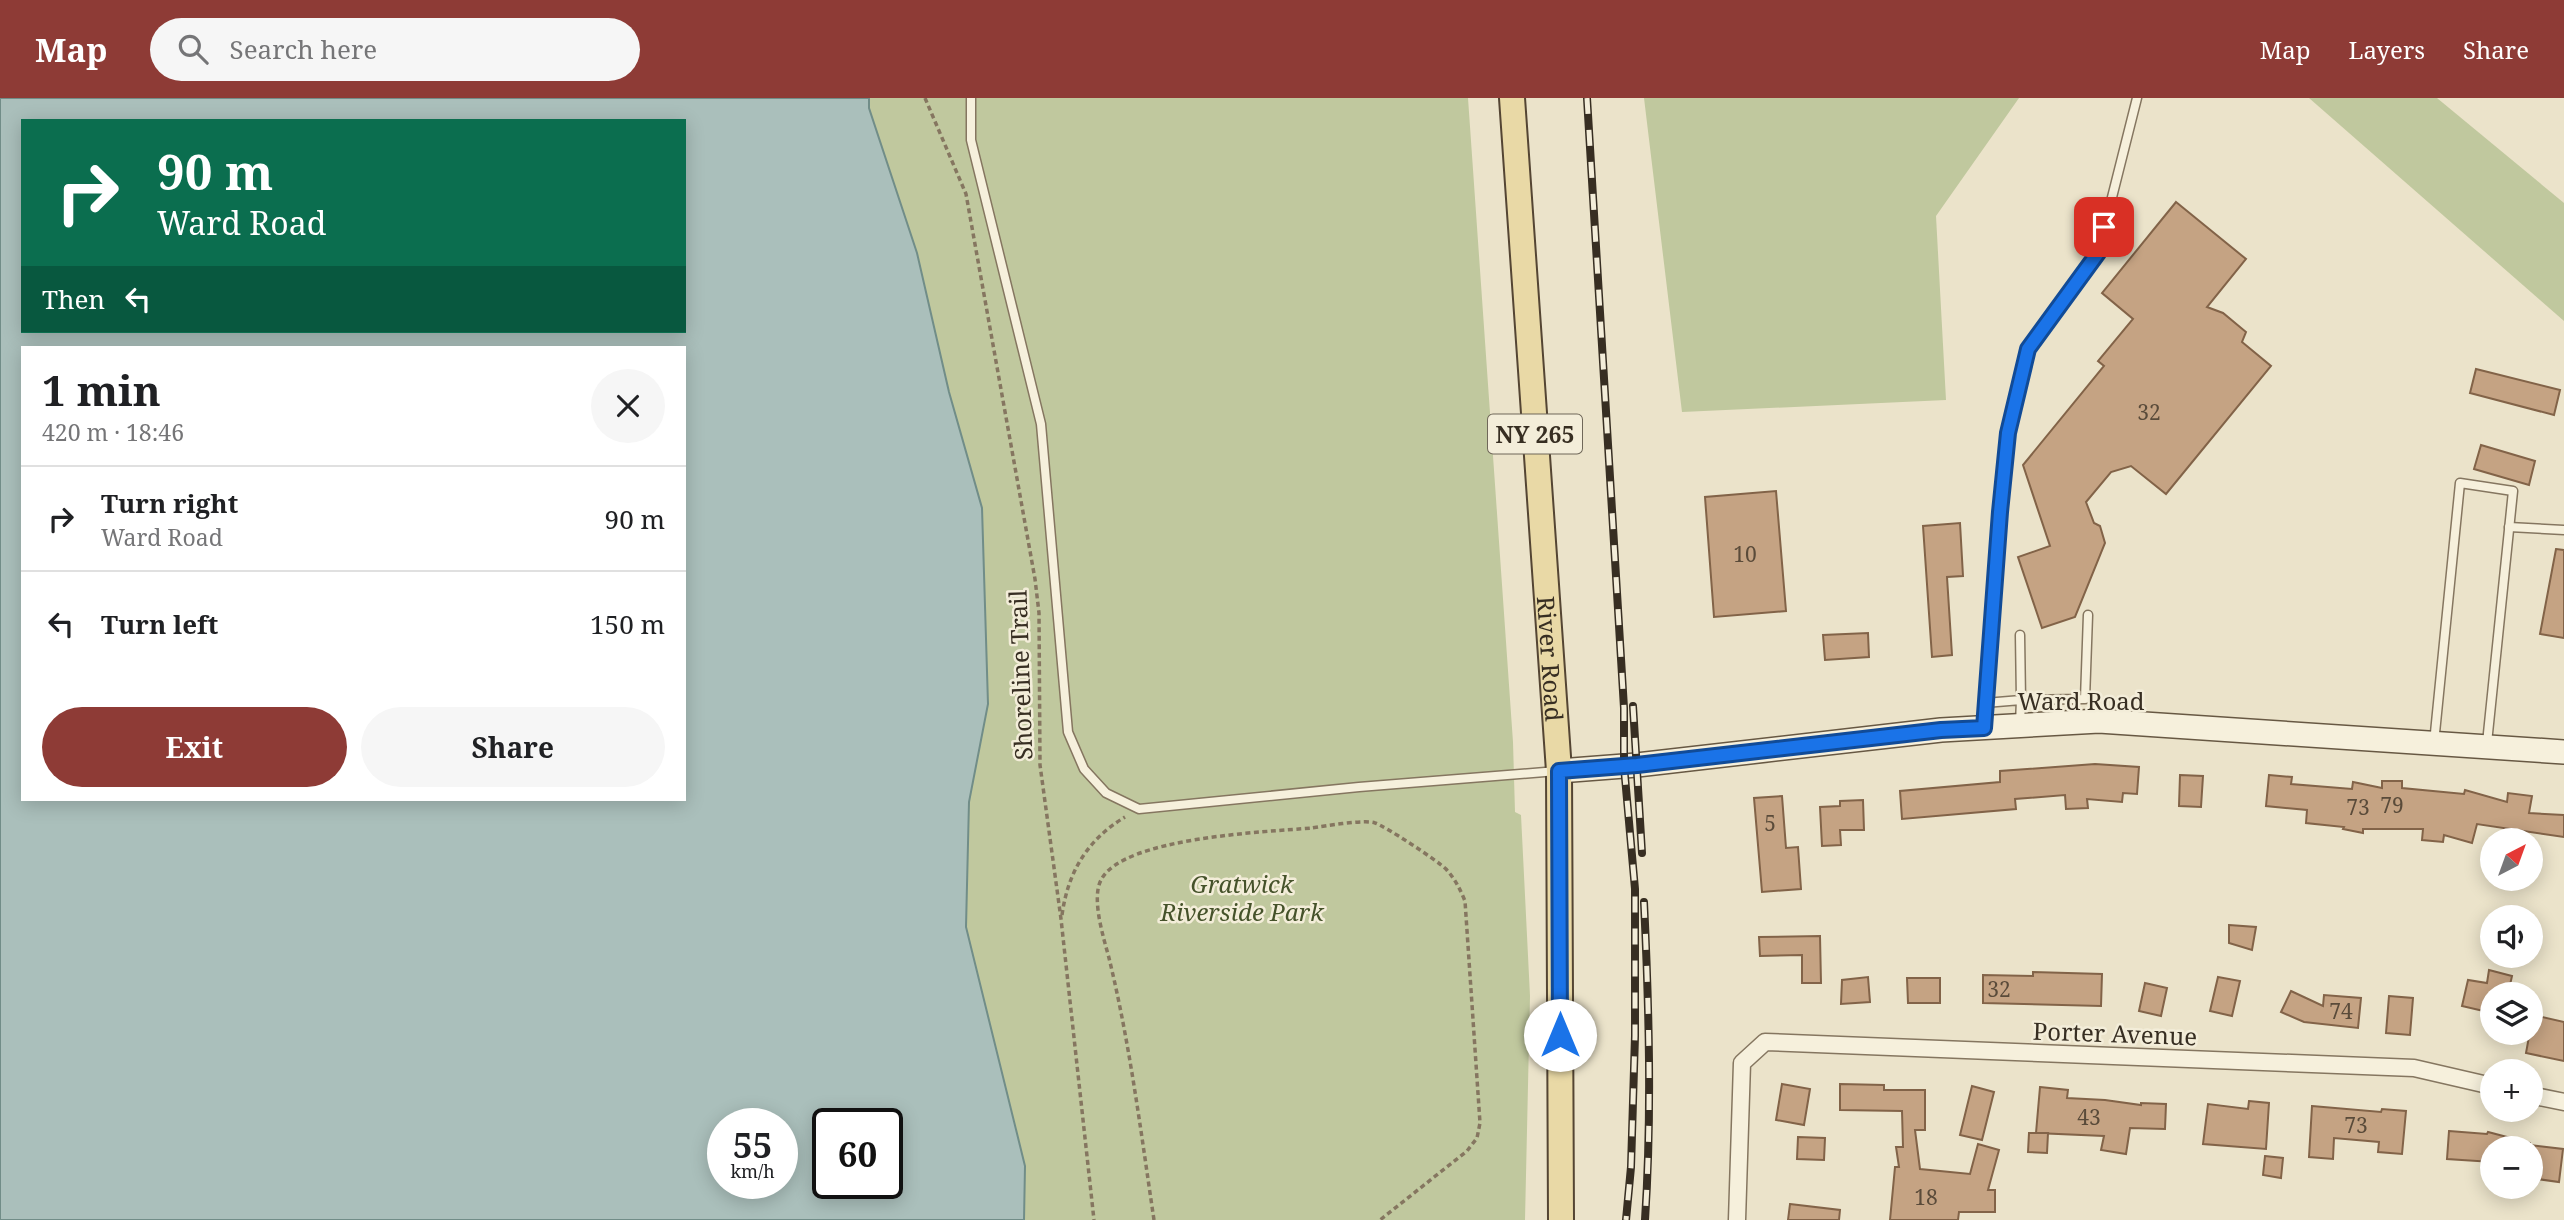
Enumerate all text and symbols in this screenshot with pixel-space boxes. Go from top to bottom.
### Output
search box [150,18,640,81]
text: Map [35,27,108,72]
icon: search [174,30,212,68]
text: Search here [230,31,377,67]
text: Map [2260,33,2311,66]
text: Layers [2349,33,2425,66]
text: Share [2463,33,2529,66]
text: 90 m [157,138,273,204]
icon: right [42,147,133,238]
pin [2074,197,2134,257]
text: Ward Road [157,201,326,244]
icon: arrive [2085,208,2123,246]
icon: left [119,280,157,318]
text: Then [42,281,105,317]
text: 1 min [42,361,161,418]
button: close [591,369,665,443]
house number: 32 [2137,398,2161,426]
road number: NY 265 [1488,414,1582,454]
text: 420 m · 18:46 [42,416,184,448]
text: Turn right [101,485,238,521]
icon: right [42,500,80,538]
text: 90 m [605,501,665,537]
text: Ward Road [101,521,223,553]
house number: 10 [1733,540,1757,568]
street label: Shoreline Trail [1001,589,1039,761]
street label: River Road [1530,595,1572,723]
icon: left [42,605,80,643]
text: Turn left [101,606,218,642]
text: 150 m [590,606,665,642]
street label: Ward Road [2017,684,2145,717]
button: Exit [42,707,347,787]
button: Share [361,707,665,787]
house number: 79 [2380,791,2404,819]
house number: 73 [2346,793,2370,821]
house number: 5 [1764,809,1776,837]
north arrow [2480,828,2543,891]
map controls [2480,828,2543,1199]
park label: Gratwick Riverside Park [1159,867,1325,928]
button: sound [2480,905,2543,968]
house number: 32 [1987,975,2011,1003]
button: layers [2480,982,2543,1045]
house number: 74 [2329,997,2353,1025]
position arrow [1523,998,1597,1072]
street label: Porter Avenue [2032,1014,2198,1052]
button: + [2480,1059,2543,1122]
house number: 43 [2077,1103,2101,1131]
speed limit sign: 60 [812,1108,903,1199]
house number: 73 [2344,1111,2368,1139]
text: 55 [733,1121,772,1168]
button: − [2480,1136,2543,1199]
text: km/h [730,1159,775,1183]
house number: 18 [1914,1183,1938,1211]

